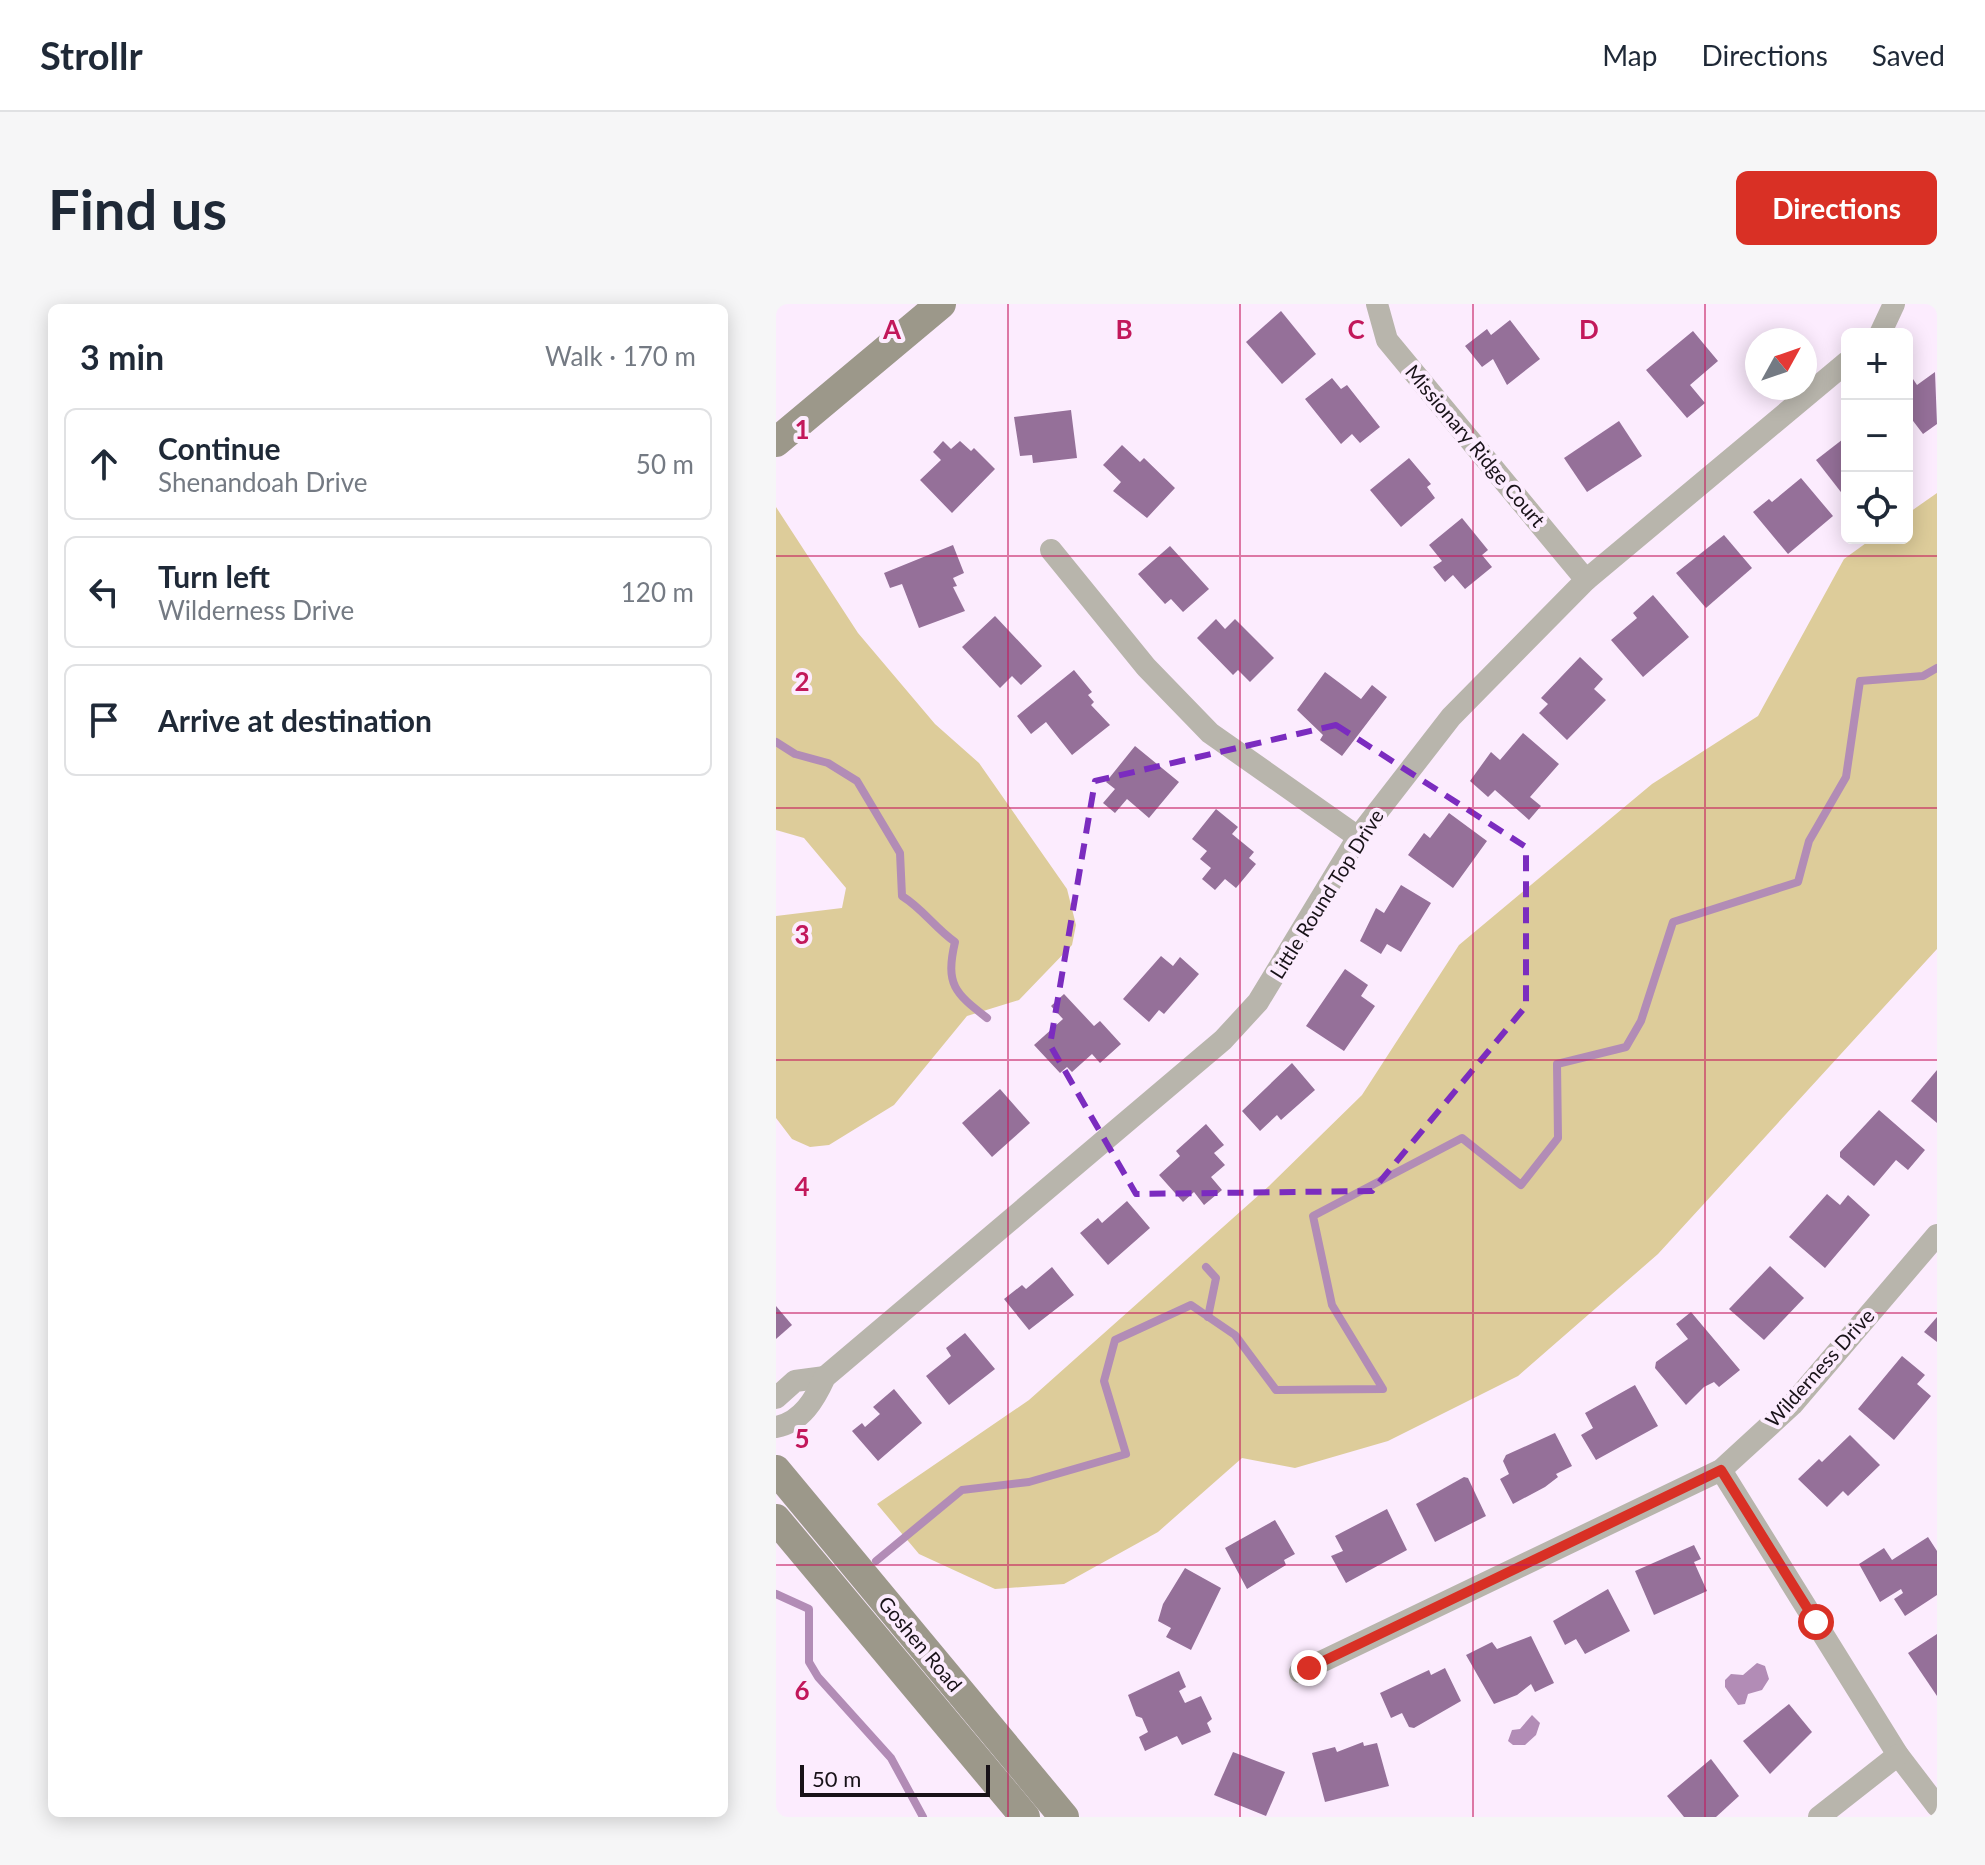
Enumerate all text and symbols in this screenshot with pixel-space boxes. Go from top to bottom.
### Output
text: Strollr [40,32,143,78]
text: Map [1602,38,1657,72]
text: Directions [1701,38,1828,72]
text: Saved [1872,38,1945,72]
button: Directions [1736,171,1937,245]
text: Find us [48,175,227,242]
text: A [882,313,902,345]
text: B [1115,313,1133,345]
text: C [1347,313,1365,345]
text: D [1579,313,1599,345]
north arrow [1745,328,1817,400]
map controls [1841,328,1913,544]
button: + [1841,328,1913,400]
text: 3 min [80,336,164,377]
text: Walk · 170 m [545,340,696,372]
street label: Missionary Ridge Court [1401,359,1551,531]
button: − [1841,400,1913,472]
text: 1 [794,413,810,445]
text: Continue [158,430,281,466]
icon: ahead [82,442,126,486]
text: 50 m [636,448,694,480]
text: Shenandoah Drive [158,466,367,498]
button: locate [1841,472,1913,544]
text: Turn left [158,558,270,594]
icon: left [82,570,126,614]
text: 120 m [621,576,694,608]
text: Wilderness Drive [158,594,354,626]
text: 2 [794,665,810,697]
icon: arrive [82,698,126,742]
text: Arrive at destination [158,702,432,738]
street label: Little Round Top Drive [1264,804,1388,983]
text: 3 [794,918,810,950]
text: 4 [794,1170,810,1202]
street label: Wilderness Drive [1760,1303,1879,1431]
text: 5 [794,1422,810,1454]
street label: Goshen Road [874,1591,968,1696]
route start [1798,1604,1834,1640]
route end [1291,1650,1327,1686]
text: 6 [794,1674,810,1706]
scale bar [800,1761,990,1797]
text: 50 m [812,1765,861,1792]

